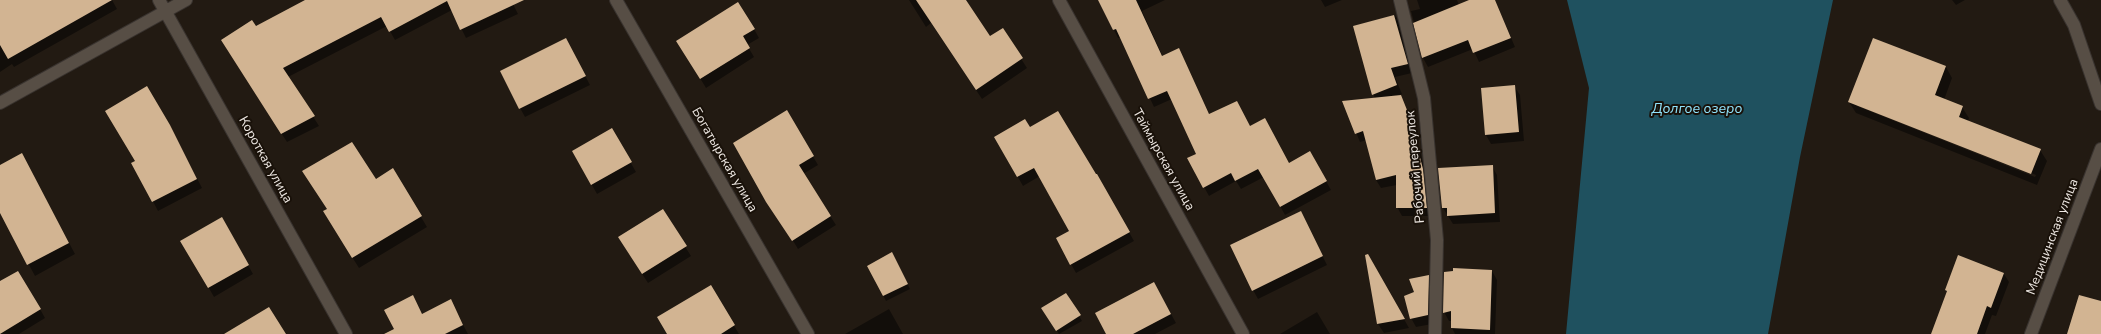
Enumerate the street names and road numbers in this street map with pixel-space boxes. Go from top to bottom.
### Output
street label: Богатырская улица [688,105,760,215]
street label: Таймырская улица [1129,106,1197,214]
street label: Рабочий переулок [1403,110,1429,224]
street label: Короткая улица [235,114,295,206]
street label: Медицинская улица [2024,177,2082,297]

